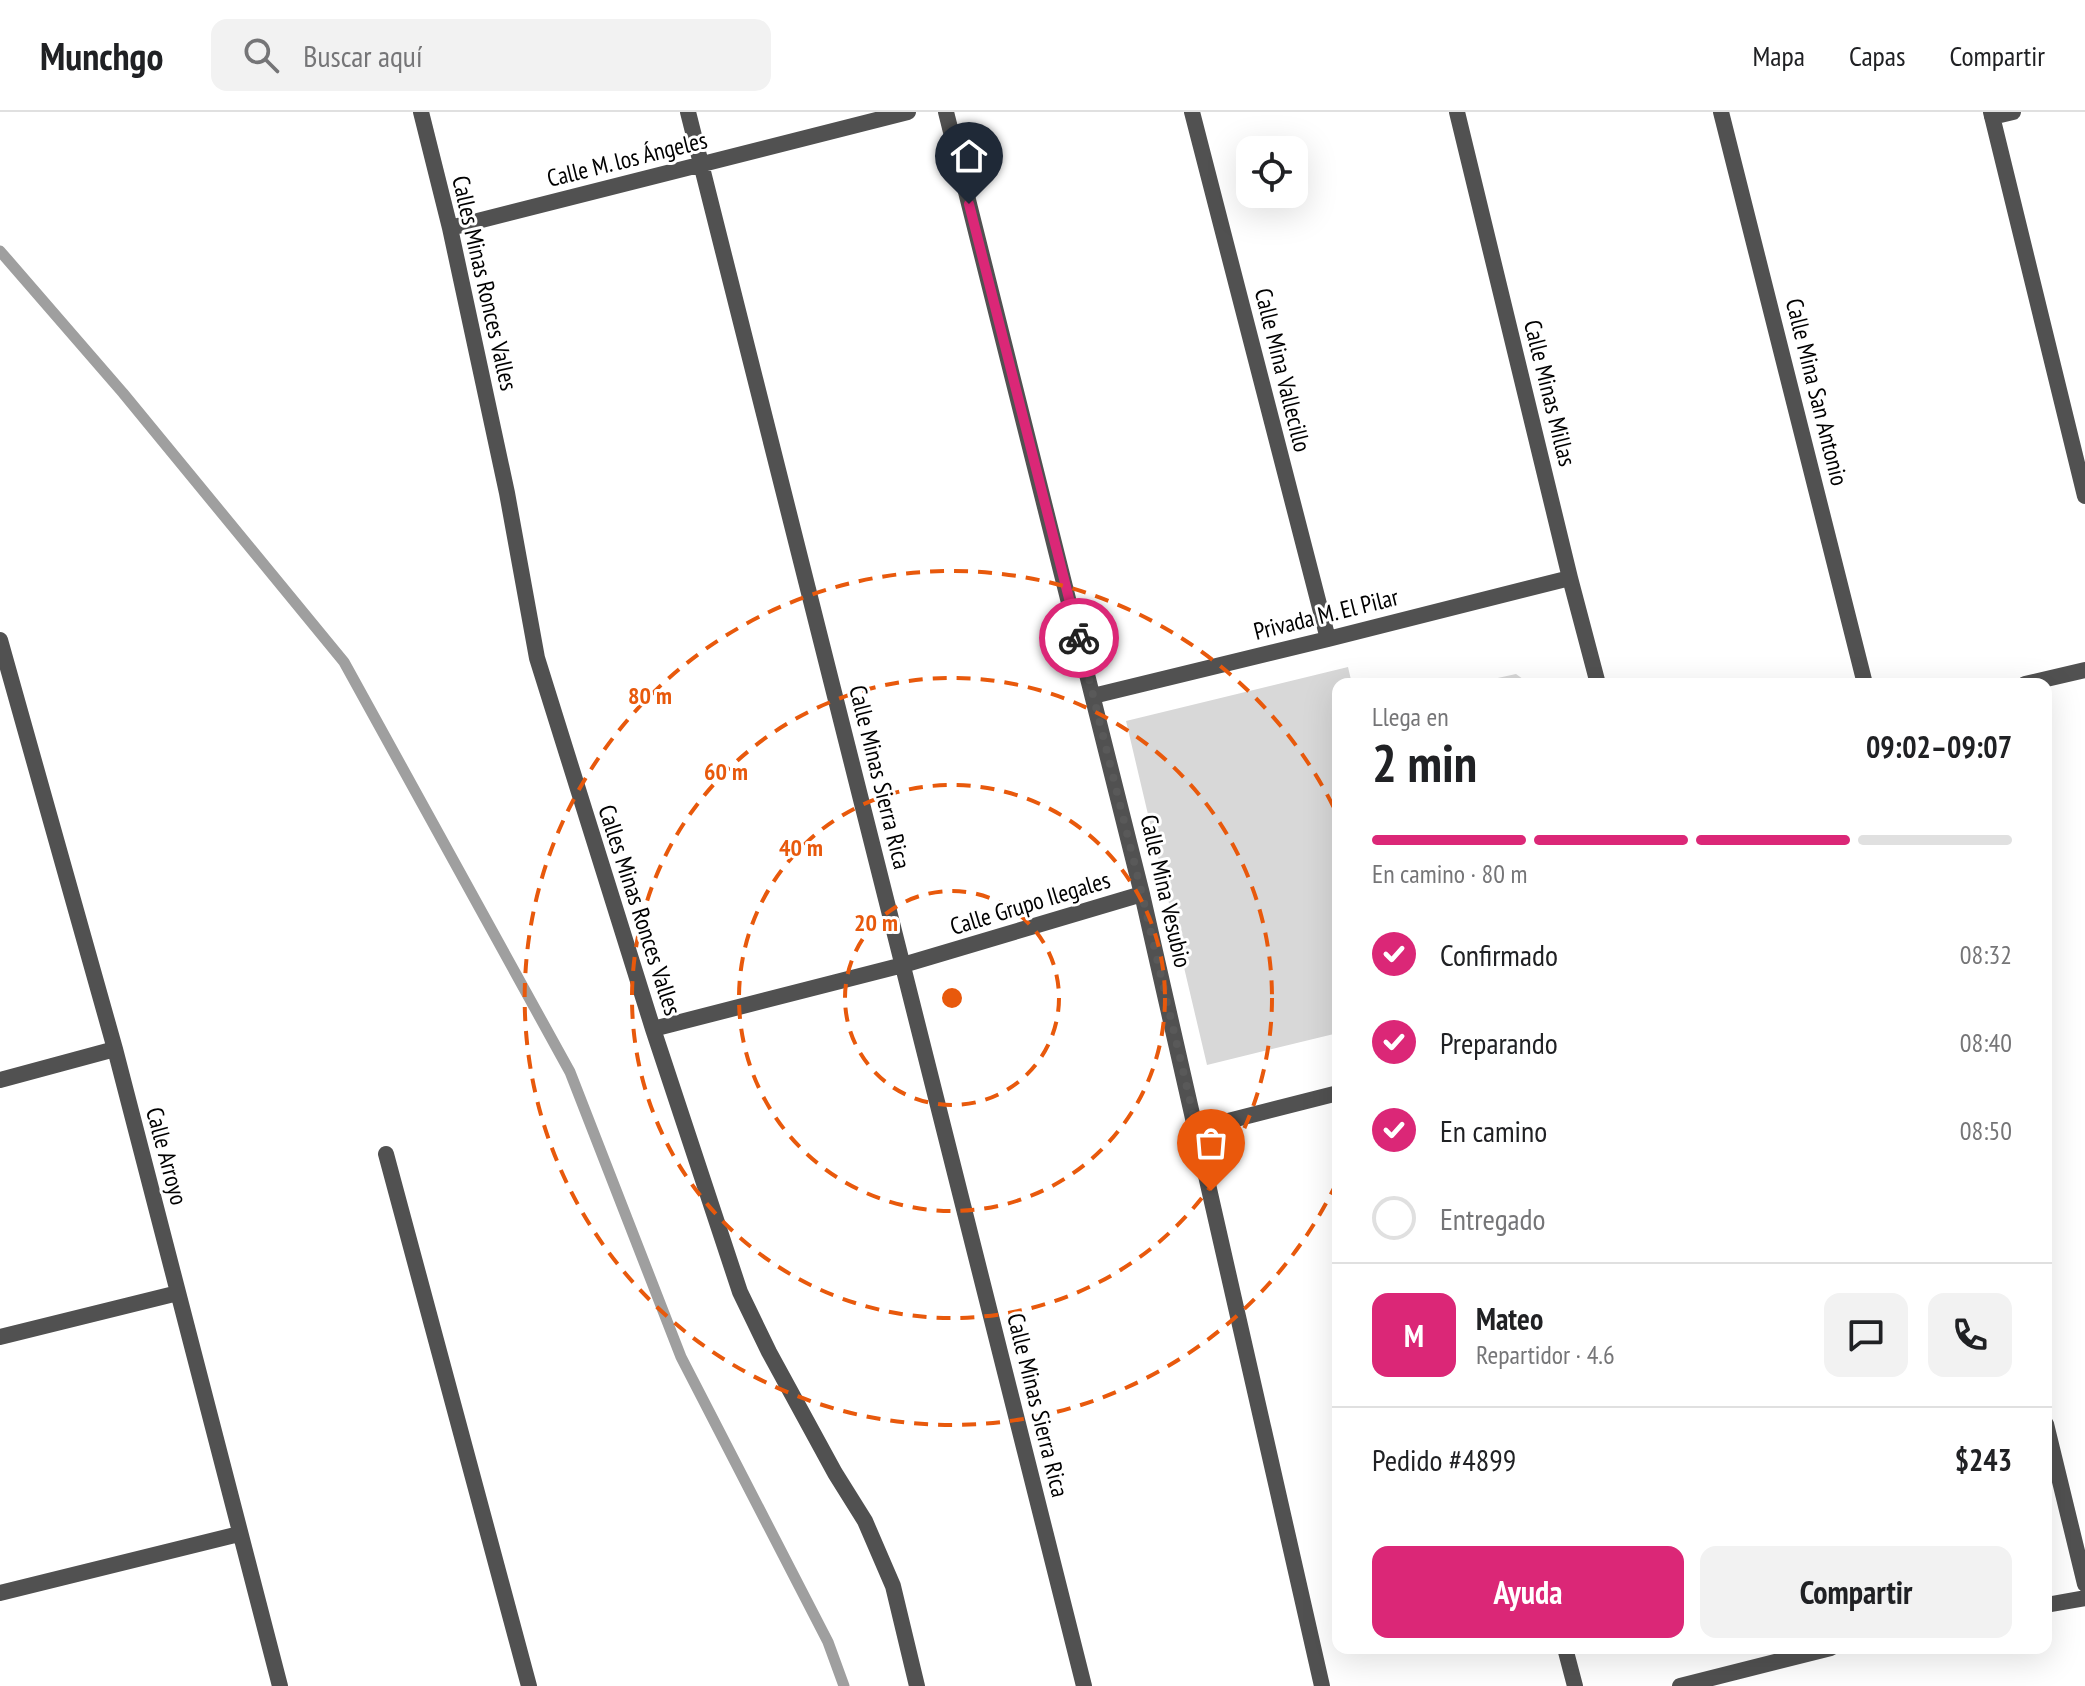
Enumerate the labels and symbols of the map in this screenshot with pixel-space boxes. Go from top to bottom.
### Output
pin [935,122,1003,204]
street label: Calle M. los Ángeles [544,124,710,194]
street label: Calles Minas Ronces Valles [445,173,525,393]
street label: Calle Mina Vallecillo [1248,285,1318,455]
street label: Calle Mina San Antonio [1779,295,1855,489]
street label: Calle Minas Millas [1517,317,1583,469]
street label: Privada M. El Pilar [1251,581,1402,647]
courier [1039,598,1119,678]
text: 80 m [628,680,672,711]
street label: Calle Minas Sierra Rica [842,682,918,872]
text: 60 m [704,756,748,787]
street label: Calles Minas Ronces Valles [591,801,689,1019]
street label: Calle Mina Vesubio [1133,812,1199,970]
text: 40 m [779,832,823,863]
street label: Calle Grupo Ilegales [946,864,1114,942]
text: 20 m [854,907,898,938]
centre of rings [938,984,966,1012]
street label: Calle Arroyo [139,1104,195,1208]
pin [1177,1109,1245,1191]
street label: Calle Minas Sierra Rica [1000,1310,1076,1500]

